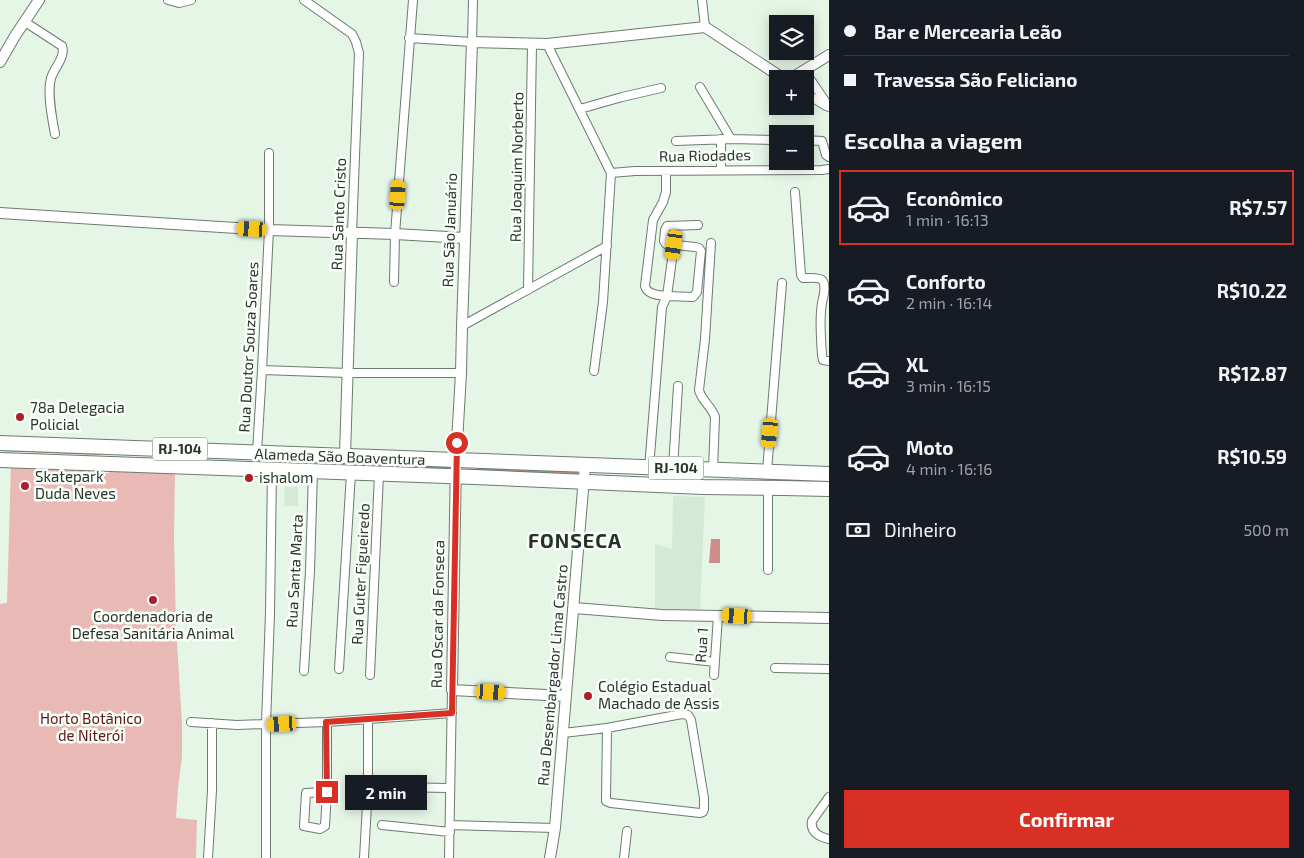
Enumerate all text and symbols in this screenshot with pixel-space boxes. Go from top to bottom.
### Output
map controls [769,15,814,170]
button: layers [769,15,814,60]
text: Bar e Mercearia Leão [874,20,1062,43]
text: Travessa São Feliciano [874,68,1077,91]
button: + [769,70,814,115]
street label: Rua Joaquim Norberto [506,92,526,242]
button: − [769,125,814,170]
text: Escolha a viagem [844,127,1022,153]
street label: Rua Riodades [659,145,751,165]
street label: Rua Santo Cristo [327,157,349,270]
street label: Rua São Januário [438,172,460,288]
car [389,180,406,210]
icon: car [846,185,891,230]
text: Econômico [906,187,1003,210]
text: R$7.57 [1229,196,1287,219]
text: 1 min · 16:13 [906,210,989,229]
car [236,221,267,237]
car [664,229,683,261]
street label: Rua Doutor Souza Soares [235,261,261,433]
icon: car [846,268,891,313]
text: Conforto [906,270,986,293]
text: R$10.22 [1217,279,1287,302]
text: 2 min · 16:14 [906,293,992,312]
icon: car [846,351,891,396]
text: XL [906,353,928,376]
text: R$12.87 [1218,362,1287,385]
text: 3 min · 16:15 [906,376,991,395]
place label: 78a Delegacia Policial [30,398,125,433]
marker: 78a Delegacia Policial [14,411,26,423]
car [761,417,778,449]
route start [446,432,468,454]
icon: car [846,434,891,479]
text: Moto [906,436,954,459]
road number: RJ-104 [152,438,208,460]
street label: Alameda São Boaventura [254,444,426,468]
text: R$10.59 [1217,445,1287,468]
road number: RJ-104 [648,456,704,479]
text: 4 min · 16:16 [906,459,992,478]
place label: Skatepark Duda Neves [35,467,116,502]
place label: ishalom [259,468,313,486]
marker: ishalom [243,472,255,484]
marker: Skatepark Duda Neves [19,480,31,492]
street label: Rua Guter Figueiredo [347,503,373,645]
street label: Rua Santa Marta [282,514,306,628]
icon: cash [844,516,872,544]
text: Dinheiro [884,518,957,541]
text: 500 m [1244,520,1289,539]
district label: FONSECA [528,528,622,552]
street label: Rua Oscar da Fonseca [427,540,447,688]
street label: Rua Desembargador Lima Castro [533,563,571,786]
marker: Coordenadoria de Defesa Sanitária Animal [147,594,159,606]
place label: Coordenadoria de Defesa Sanitária Animal [72,607,235,642]
car [721,608,752,624]
street label: Rua 1 [691,627,711,663]
place label: Colégio Estadual Machado de Assis [598,677,720,712]
car [475,684,506,700]
marker: Colégio Estadual Machado de Assis [582,690,594,702]
park label: Horto Botânico de Niterói [40,709,142,744]
car [266,716,297,732]
callout: 2 min [344,774,427,810]
route end [316,781,338,803]
text: 2 min [366,783,406,802]
button: Confirmar [844,790,1289,848]

